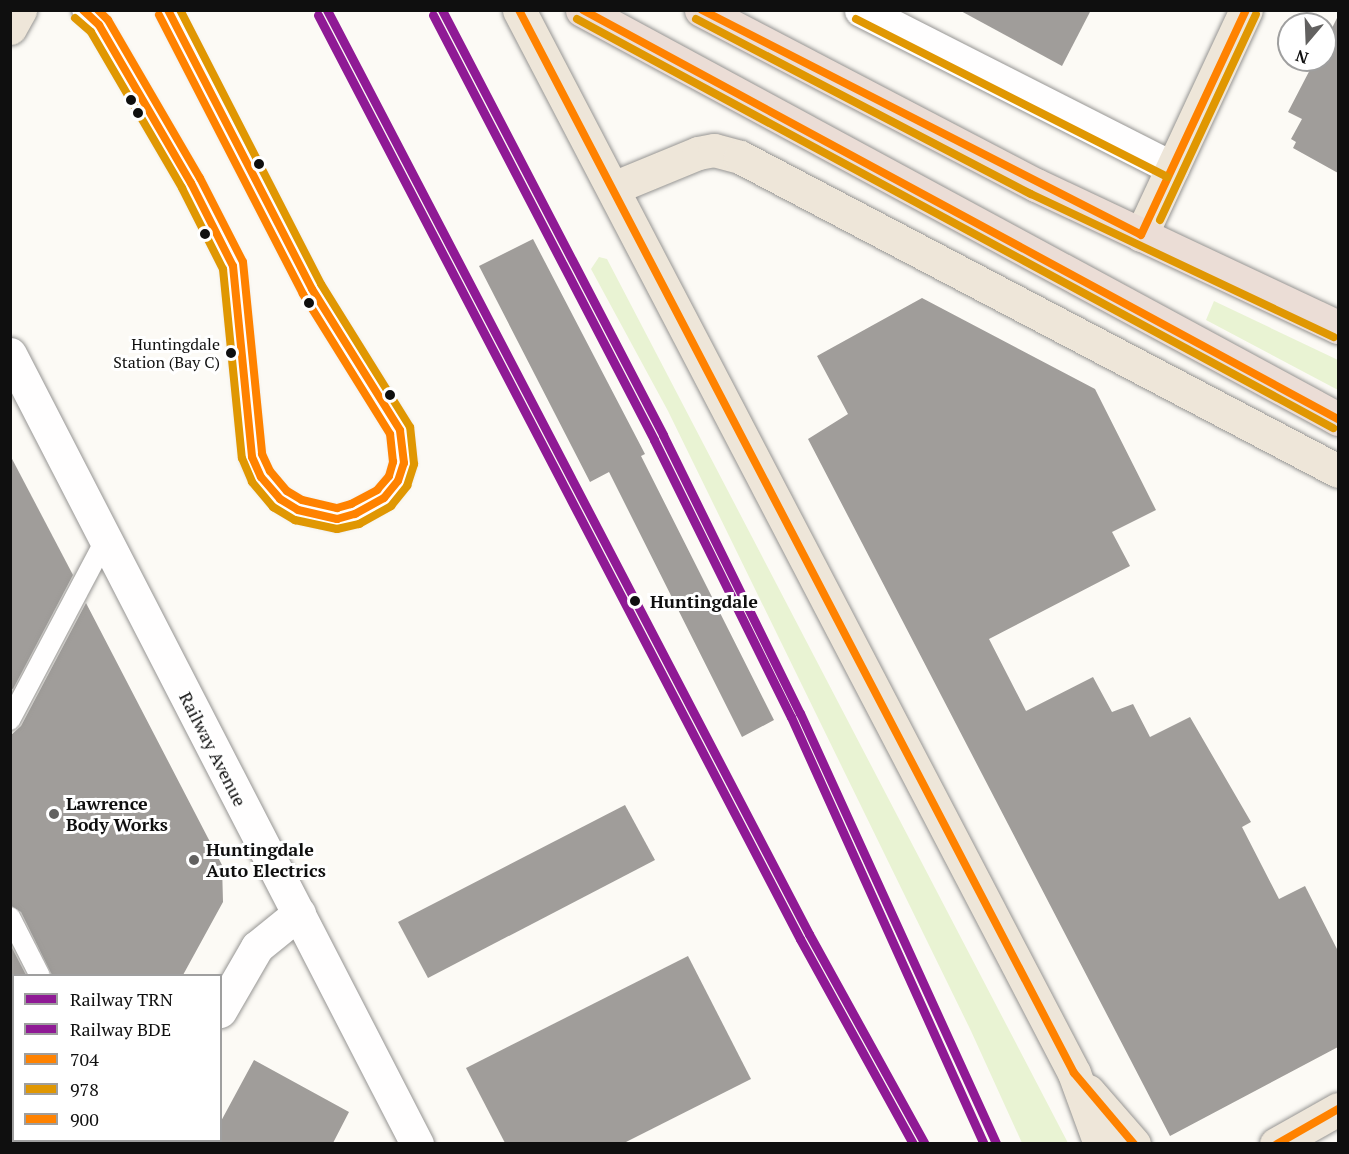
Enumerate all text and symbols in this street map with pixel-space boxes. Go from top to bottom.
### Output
north arrow [1277,12,1337,72]
text: N [1292,45,1311,70]
unlabelled marker [125,94,137,106]
unlabelled marker [132,107,144,119]
unlabelled marker [253,158,265,170]
unlabelled marker [199,228,211,240]
unlabelled marker [303,297,315,309]
place label: Huntingdale Station (Bay C) [113,334,220,372]
marker: Huntingdale Station (Bay C) [225,347,237,359]
unlabelled marker [384,389,396,401]
place label: Huntingdale [650,590,758,612]
marker: Huntingdale [625,591,645,611]
street label: Railway Avenue [175,688,251,810]
place label: Lawrence Body Works [66,793,168,836]
marker: Lawrence Body Works [47,807,61,821]
place label: Huntingdale Auto Electrics [206,839,326,882]
marker: Huntingdale Auto Electrics [187,853,201,867]
legend [12,974,222,1142]
text: Railway TRN [70,987,173,1011]
text: Railway BDE [70,1017,171,1041]
text: 704 [70,1047,99,1071]
text: 978 [70,1077,99,1101]
text: 900 [70,1107,99,1131]

